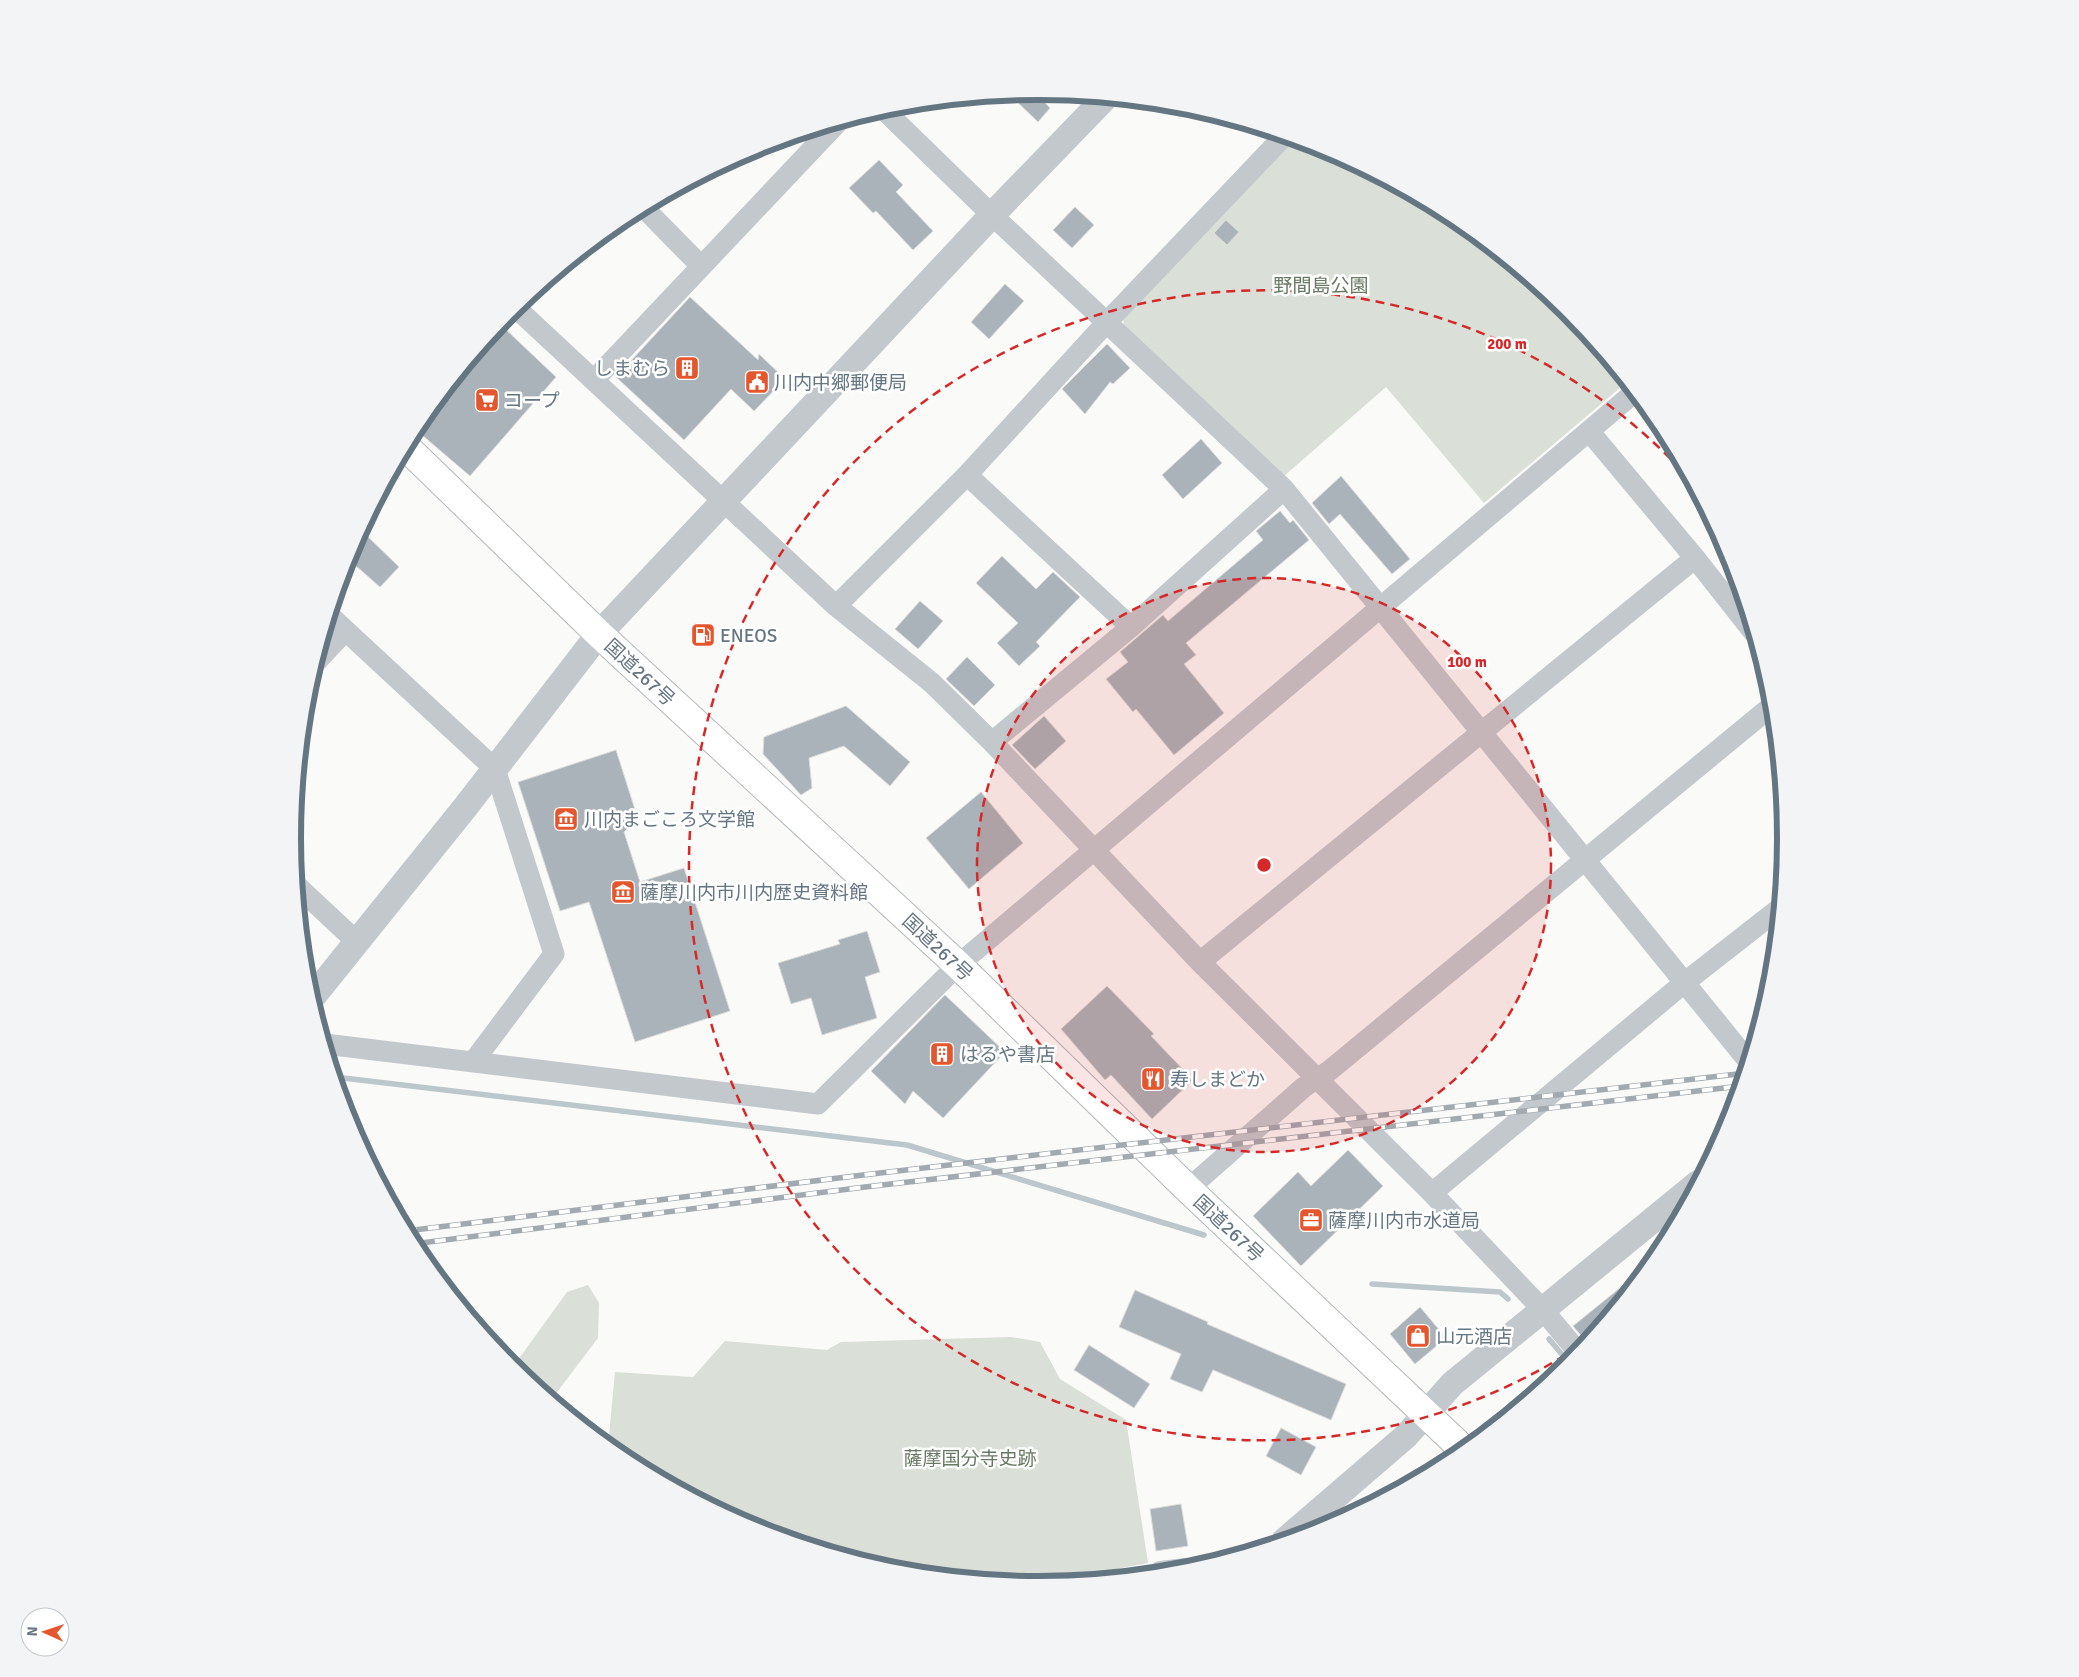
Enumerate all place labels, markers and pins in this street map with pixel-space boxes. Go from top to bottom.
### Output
building icon: しまむら [674,355,700,381]
place label: しまむら [594,357,670,381]
public building icon: 川内中郷郵便局 [744,369,770,395]
place label: 川内中郷郵便局 [774,371,907,395]
supermarket icon: コープ [474,387,500,413]
place label: コープ [504,389,560,413]
fuel station icon: ENEOS [690,622,716,648]
place label: ENEOS [720,624,777,648]
museum icon: 川内まごころ文学館 [553,806,579,832]
place label: 川内まごころ文学館 [584,808,755,832]
centre of rings [1255,856,1273,874]
museum icon: 薩摩川内市川内歴史資料館 [610,879,636,905]
place label: 薩摩川内市川内歴史資料館 [640,881,868,905]
building icon: はるや書店 [929,1041,955,1067]
place label: はるや書店 [960,1043,1055,1067]
restaurant icon: 寿しまどか [1140,1066,1166,1092]
place label: 寿しまどか [1170,1068,1265,1092]
office icon: 薩摩川内市水道局 [1298,1207,1324,1233]
place label: 薩摩川内市水道局 [1328,1209,1480,1233]
shop icon: 山元酒店 [1405,1323,1431,1349]
place label: 山元酒店 [1436,1325,1512,1349]

